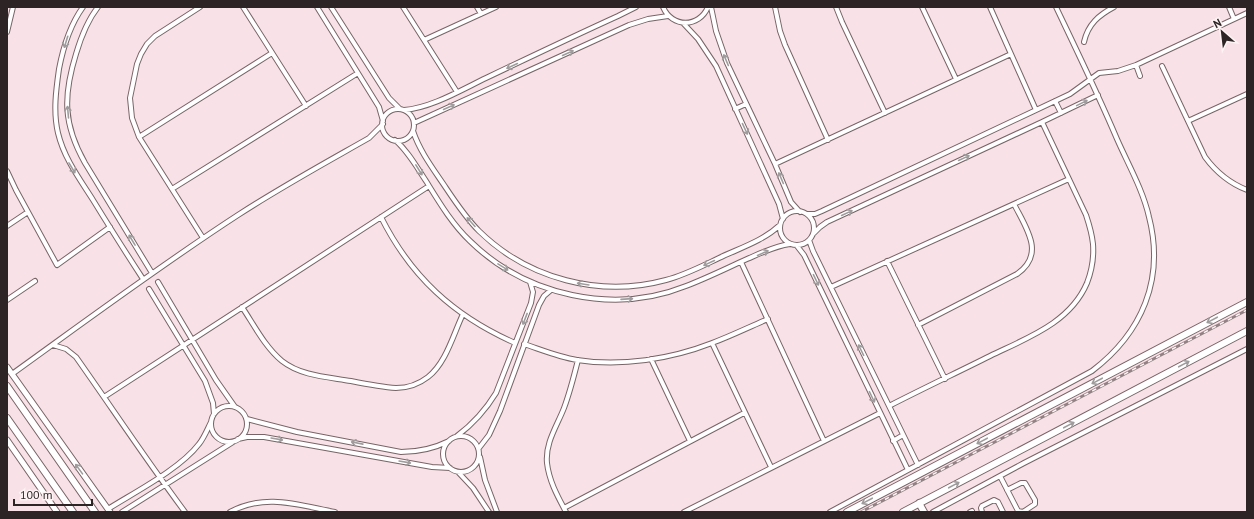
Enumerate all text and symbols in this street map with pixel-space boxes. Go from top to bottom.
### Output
north arrow [1202,12,1242,52]
text: N [1211,15,1224,31]
one-way arrow [62,35,69,48]
one-way arrow [561,49,573,56]
one-way arrow [722,55,729,67]
one-way arrow [506,63,518,70]
one-way arrow [1076,98,1088,106]
one-way arrow [443,103,455,110]
one-way arrow [64,106,71,119]
one-way arrow [742,122,749,134]
one-way arrow [958,154,970,161]
one-way arrow [69,162,77,174]
one-way arrow [415,164,423,175]
one-way arrow [776,173,784,185]
one-way arrow [840,209,852,216]
one-way arrow [467,217,476,228]
one-way arrow [127,234,135,246]
one-way arrow [756,248,768,256]
one-way arrow [703,260,715,267]
one-way arrow [497,264,509,272]
one-way arrow [813,274,820,286]
one-way arrow [577,280,590,288]
one-way arrow [620,295,633,302]
one-way arrow [521,312,528,324]
one-way arrow [1207,317,1219,325]
one-way arrow [857,344,865,356]
one-way arrow [1178,360,1190,368]
one-way arrow [1092,377,1104,385]
one-way arrow [869,391,876,403]
one-way arrow [1063,421,1075,428]
one-way arrow [270,436,283,444]
one-way arrow [977,438,989,445]
one-way arrow [351,439,364,447]
one-way arrow [398,459,411,467]
one-way arrow [75,464,83,475]
scale bar [14,481,92,507]
one-way arrow [948,481,960,489]
text: 100 m [20,487,53,502]
one-way arrow [861,498,873,506]

